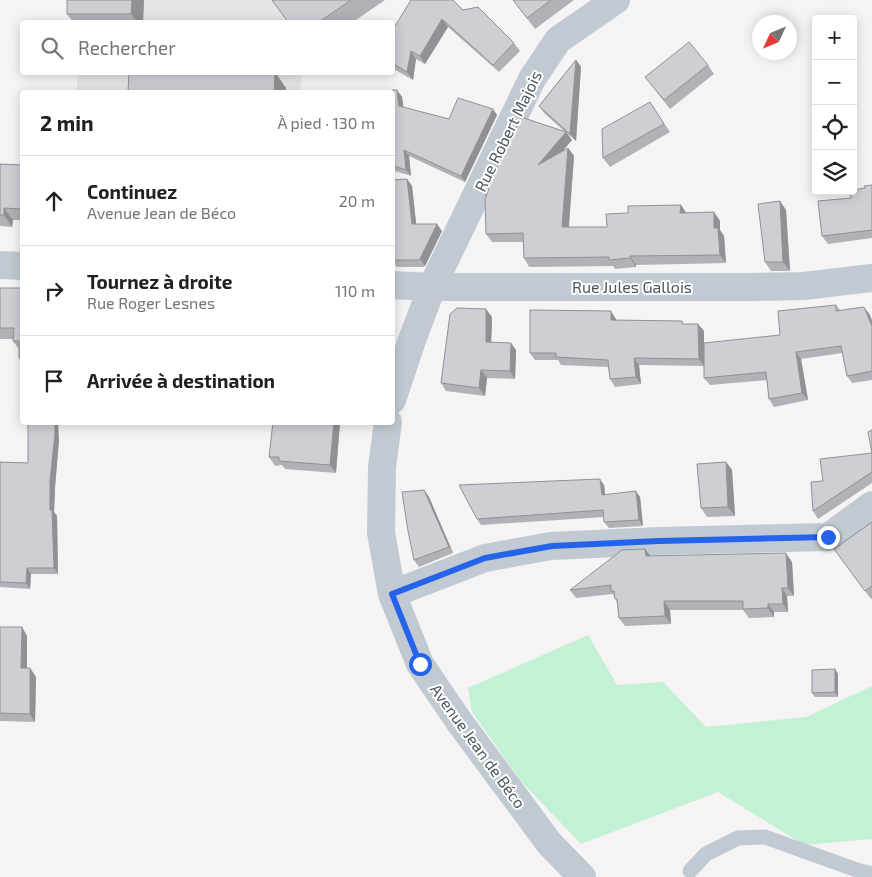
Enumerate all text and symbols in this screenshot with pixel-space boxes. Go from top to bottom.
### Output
north arrow [752,15,797,60]
map controls [812,15,857,195]
button: + [812,15,857,60]
search box [20,20,395,75]
icon: search [38,34,66,62]
text: Rechercher [78,36,176,59]
button: − [812,60,857,105]
street label: Rue Robert Majois [470,67,546,195]
button: locate [812,105,857,150]
text: 2 min [40,110,94,135]
text: À pied · 130 m [277,113,375,132]
button: layers [812,150,857,195]
text: Continuez [87,180,177,203]
icon: ahead [40,187,68,215]
text: 20 m [339,191,375,210]
text: Avenue Jean de Béco [87,203,236,222]
text: Tournez à droite [87,270,233,293]
icon: right [40,277,68,305]
street label: Rue Jules Gallois [572,277,692,296]
text: 110 m [335,281,375,300]
text: Rue Roger Lesnes [87,293,215,312]
icon: arrive [40,367,68,395]
text: Arrivée à destination [87,369,275,392]
route end [817,526,840,549]
route start [409,653,432,676]
street label: Avenue Jean de Béco [427,680,530,812]

